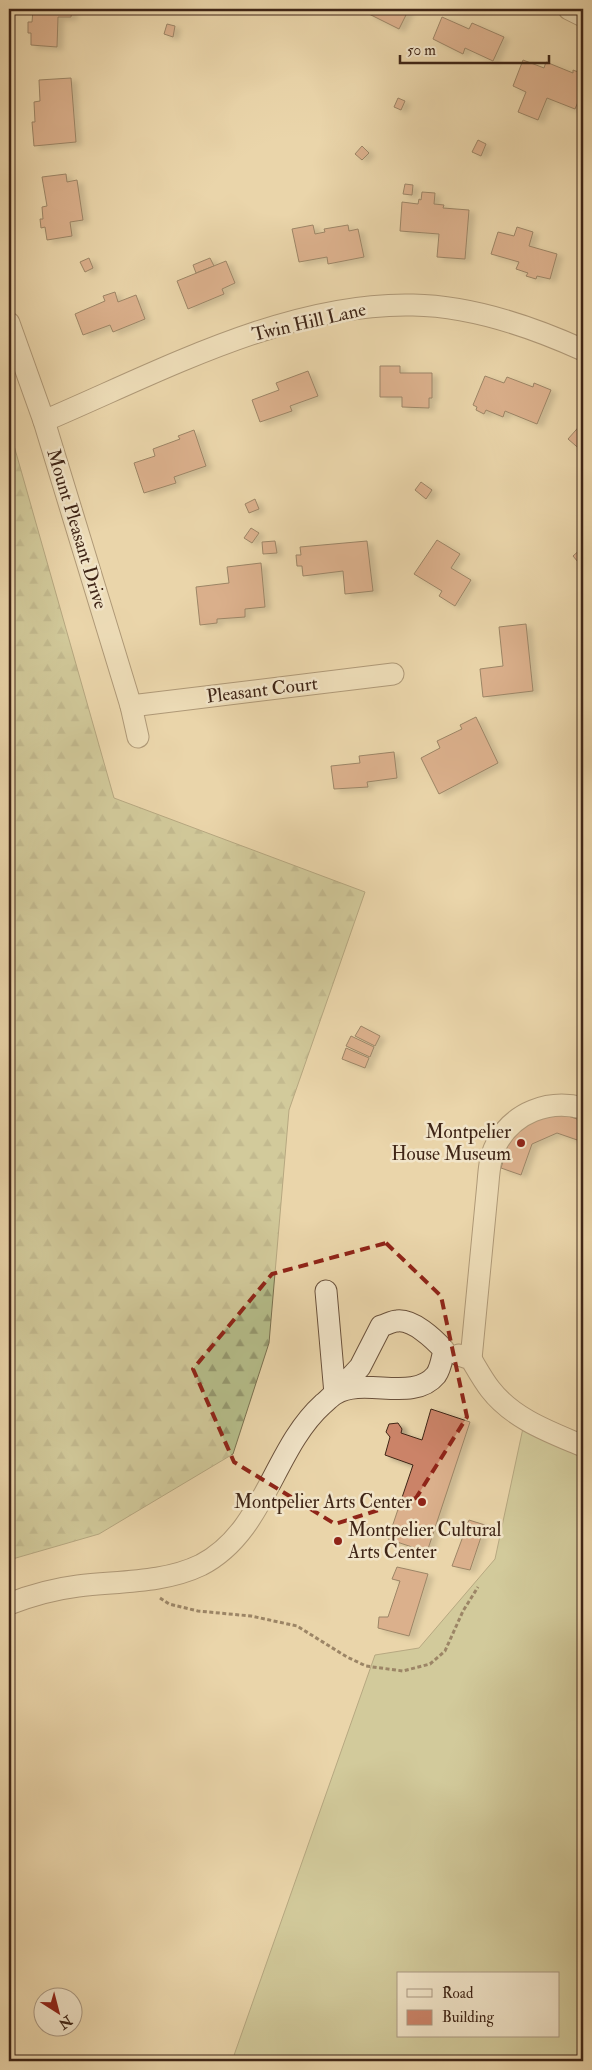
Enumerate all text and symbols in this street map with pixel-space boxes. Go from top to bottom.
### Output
scale bar [400,32,548,64]
text: 50 m [407,41,436,60]
street label: Twin Hill Lane [250,297,368,347]
street label: Mount Pleasant Drive [41,446,113,612]
street label: Pleasant Court [205,671,319,709]
place label: Montpelier House Museum [391,1120,511,1166]
marker: Montpelier House Museum [515,1137,527,1149]
place label: Montpelier Arts Center [234,1490,412,1515]
marker: Montpelier Arts Center [416,1496,428,1508]
place label: Montpelier Cultural Arts Center [347,1518,502,1564]
marker: Montpelier Cultural Arts Center [332,1535,344,1547]
legend [397,1972,560,2038]
text: Road [442,1984,474,2003]
north arrow [32,1988,82,2038]
text: Building [442,2008,494,2027]
text: N [55,2011,76,2033]

